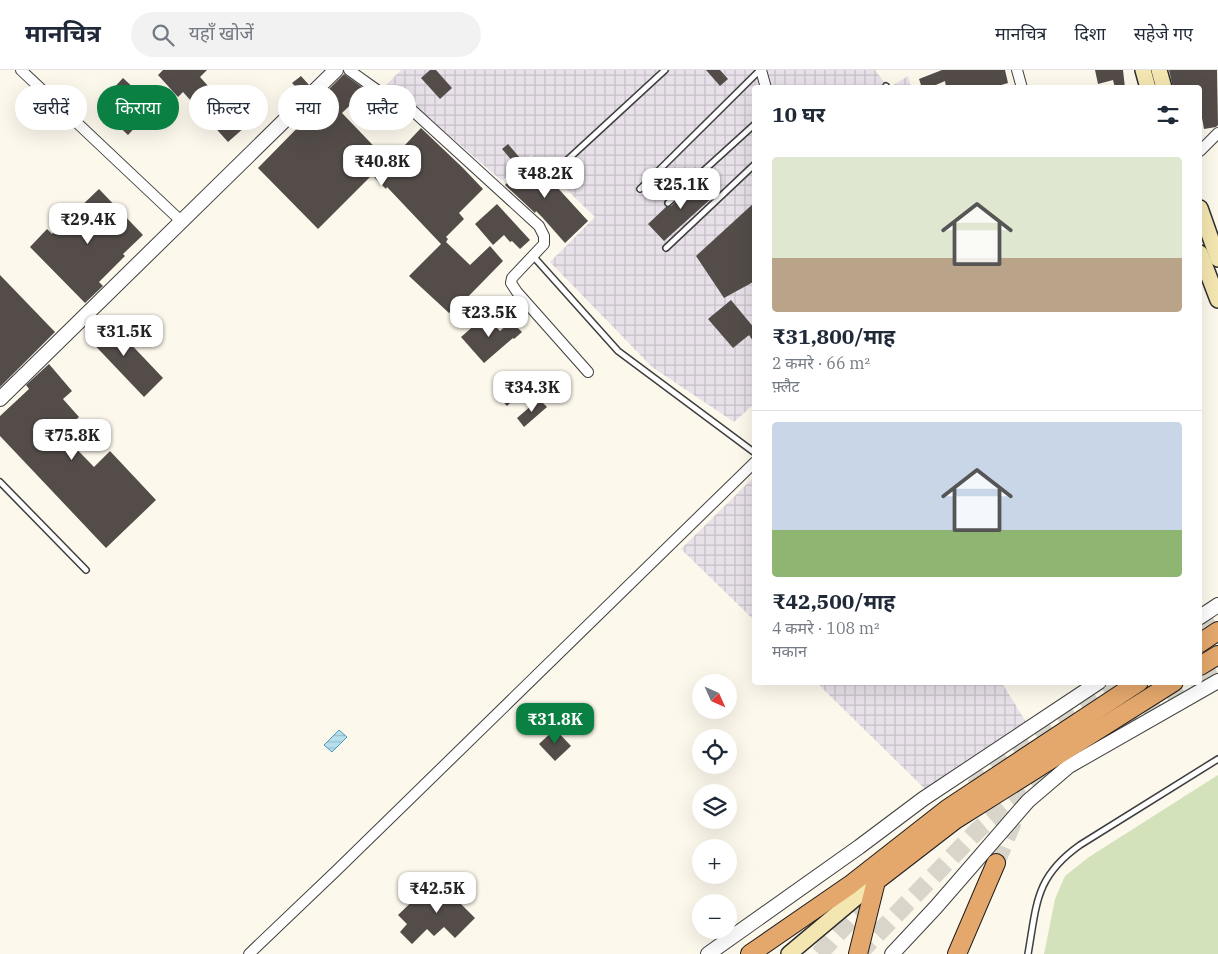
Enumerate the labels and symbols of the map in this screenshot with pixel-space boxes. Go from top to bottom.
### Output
pin: ₹40.8K [341,144,423,187]
pin: ₹48.2K [504,156,586,199]
pin: ₹25.1K [640,168,722,210]
pin: ₹29.4K [47,202,129,245]
pin: ₹23.5K [448,296,530,338]
pin: ₹31.5K [83,314,165,357]
pin: ₹34.3K [491,370,573,413]
pin: ₹75.8K [31,418,113,461]
north arrow [692,674,738,719]
pin: ₹31.8K [514,702,596,745]
pin: ₹42.5K [396,872,478,914]

